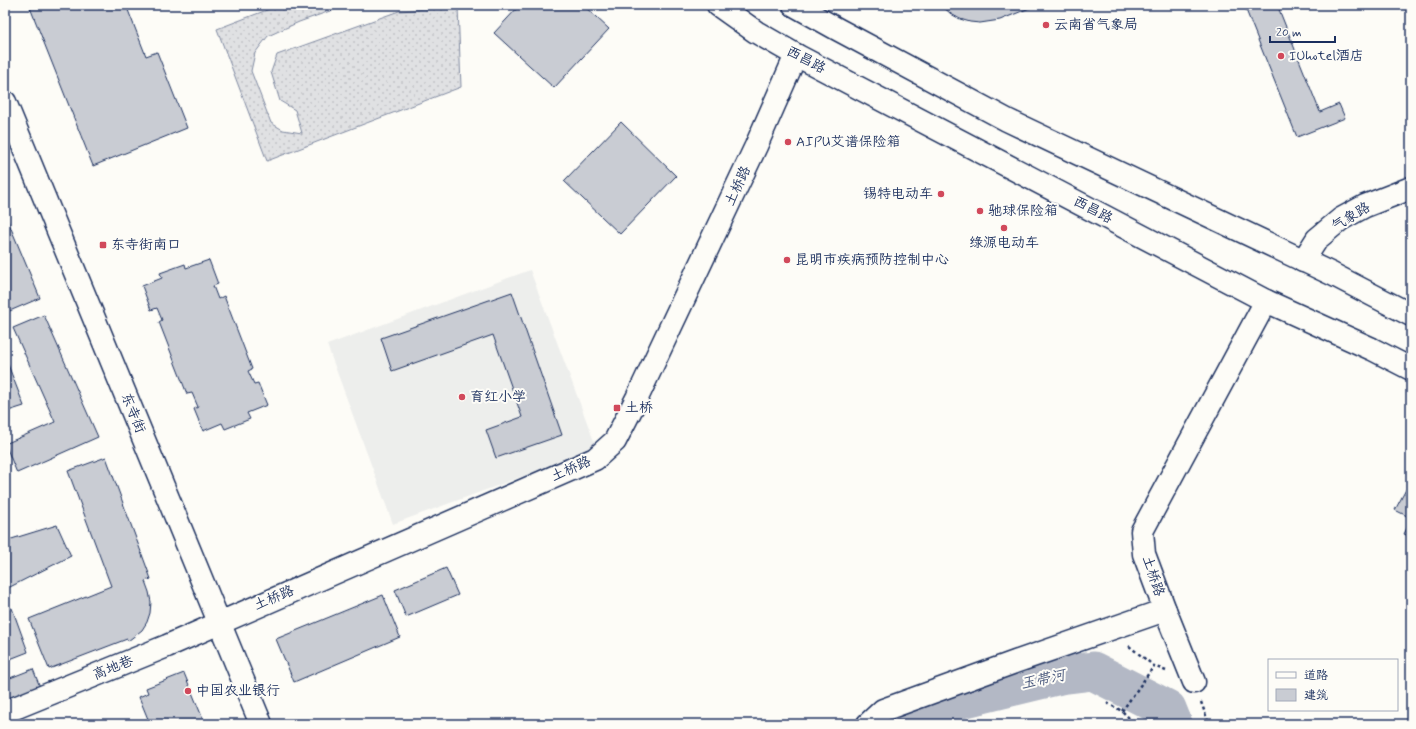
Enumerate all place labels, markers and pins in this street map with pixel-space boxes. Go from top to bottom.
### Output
place label: 云南省气象局 [1054,16,1138,34]
marker: 云南省气象局 [1041,20,1051,30]
place label: IUhotel酒店 [1289,47,1364,65]
marker: IUhotel酒店 [1276,51,1286,61]
place label: AIPU艾谱保险箱 [796,133,901,151]
marker: AIPU艾谱保险箱 [783,137,793,147]
place label: 锡特电动车 [863,185,933,203]
marker: 锡特电动车 [936,189,946,199]
place label: 驰球保险箱 [988,202,1058,220]
marker: 驰球保险箱 [975,206,985,216]
marker: 绿源电动车 [999,223,1009,233]
place label: 绿源电动车 [969,234,1039,252]
place label: 东寺街南口 [111,236,181,254]
marker: 东寺街南口 [98,240,108,250]
place label: 昆明市疾病预防控制中心 [795,251,949,269]
marker: 昆明市疾病预防控制中心 [782,255,792,265]
place label: 育红小学 [470,388,526,406]
marker: 育红小学 [457,392,467,402]
place label: 土桥 [625,399,653,417]
marker: 土桥 [612,403,622,413]
place label: 中国农业银行 [196,682,280,700]
marker: 中国农业银行 [183,686,193,696]

